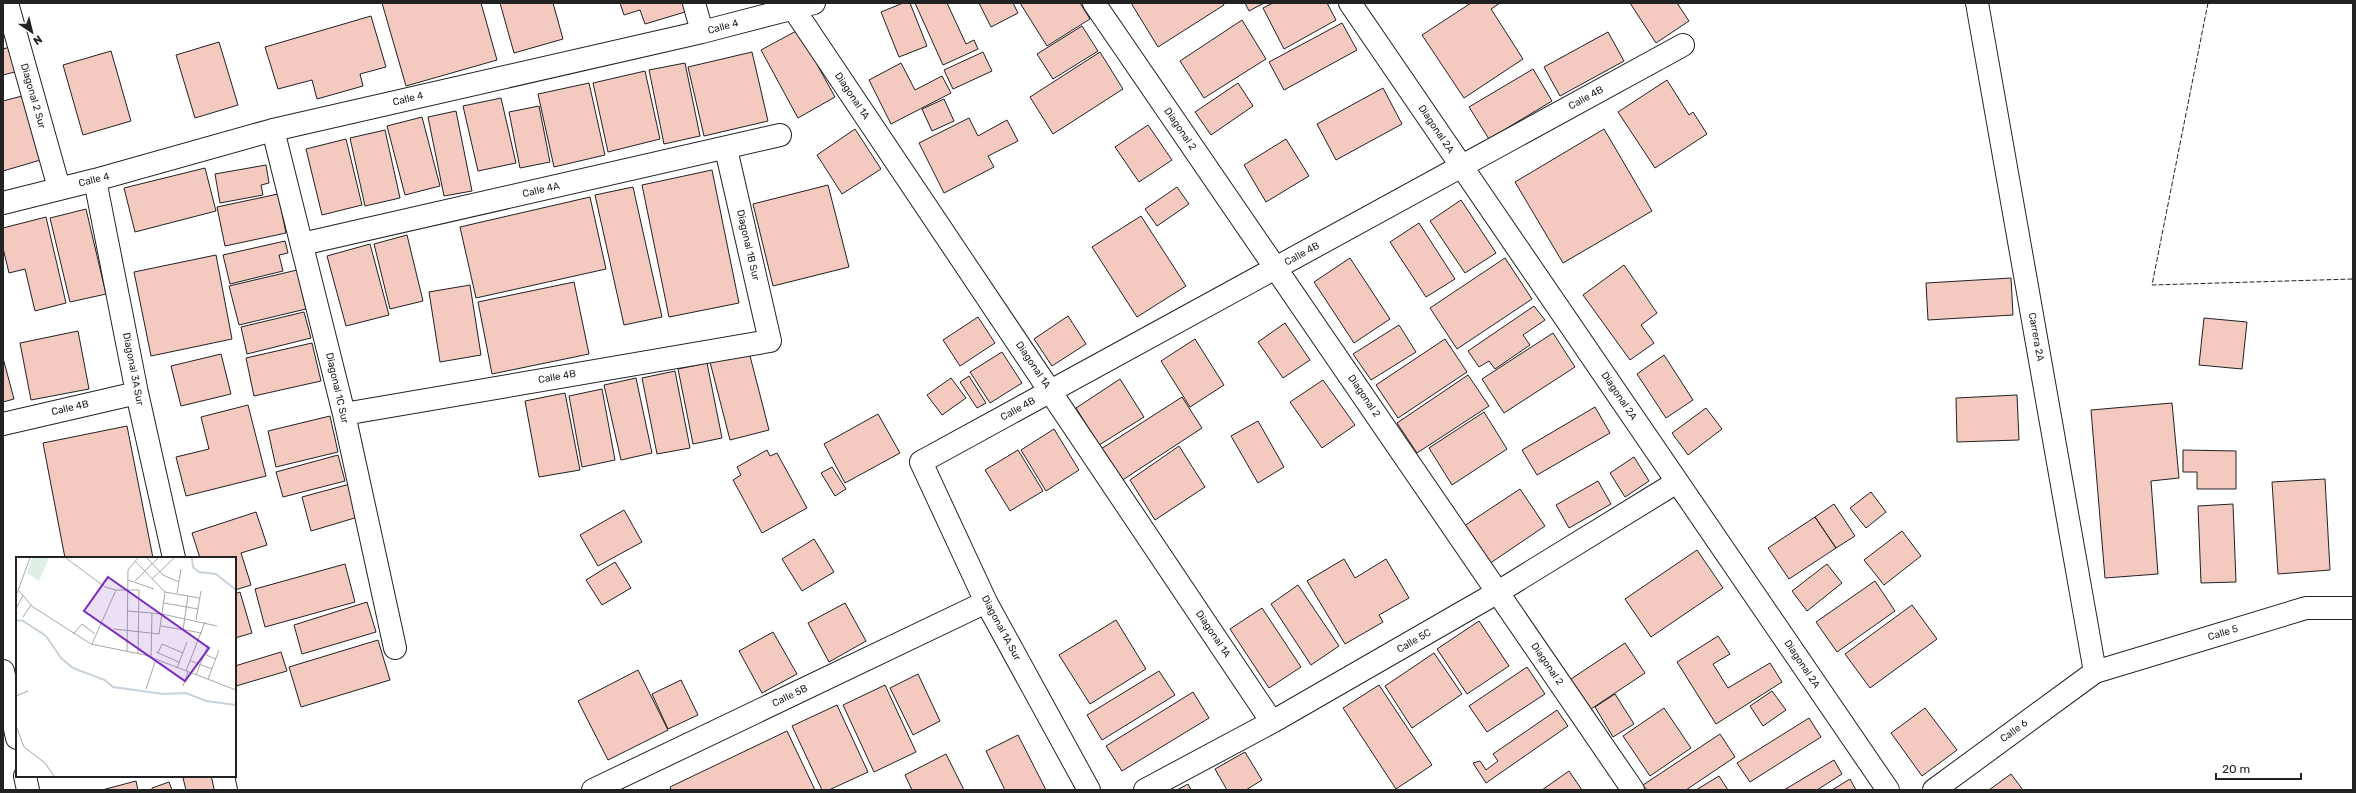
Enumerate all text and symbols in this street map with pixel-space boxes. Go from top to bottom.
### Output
north arrow [12,12,52,52]
street label: Calle 4 [706,17,740,37]
text: N [30,32,44,47]
street label: Diagonal 2 Sur [18,62,48,130]
street label: Diagonal 1A [832,70,872,122]
street label: Calle 4B [1566,83,1606,112]
street label: Calle 4 [391,90,425,108]
street label: Diagonal 2A [1415,103,1457,156]
street label: Diagonal 2 [1161,105,1199,153]
street label: Calle 4 [77,170,111,190]
street label: Calle 4A [521,180,561,200]
street label: Diagonal 1B Sur [734,208,762,282]
street label: Calle 4B [1282,239,1322,268]
street label: Carrera 2A [2026,312,2046,363]
street label: Diagonal 3A Sur [120,332,146,407]
street label: Diagonal 1A [1013,339,1053,391]
street label: Diagonal 1C Sur [323,351,351,425]
street label: Calle 4B [537,368,577,386]
street label: Diagonal 2A [1598,370,1640,423]
street label: Diagonal 2 [1345,372,1383,420]
street label: Calle 4B [998,394,1038,423]
street label: Calle 4B [50,398,90,418]
inset map [16,557,236,777]
street label: Diagonal 1A Sur [979,593,1023,663]
street label: Diagonal 1A [1193,608,1233,660]
street label: Calle 5 [2206,623,2240,643]
street label: Calle 5C [1395,626,1434,656]
street label: Diagonal 2A [1781,638,1823,691]
street label: Diagonal 2 [1528,640,1566,688]
street label: Calle 5B [770,682,810,710]
street label: Calle 6 [1998,717,2030,745]
scale bar [2216,755,2301,781]
text: 20 m [2222,762,2250,776]

